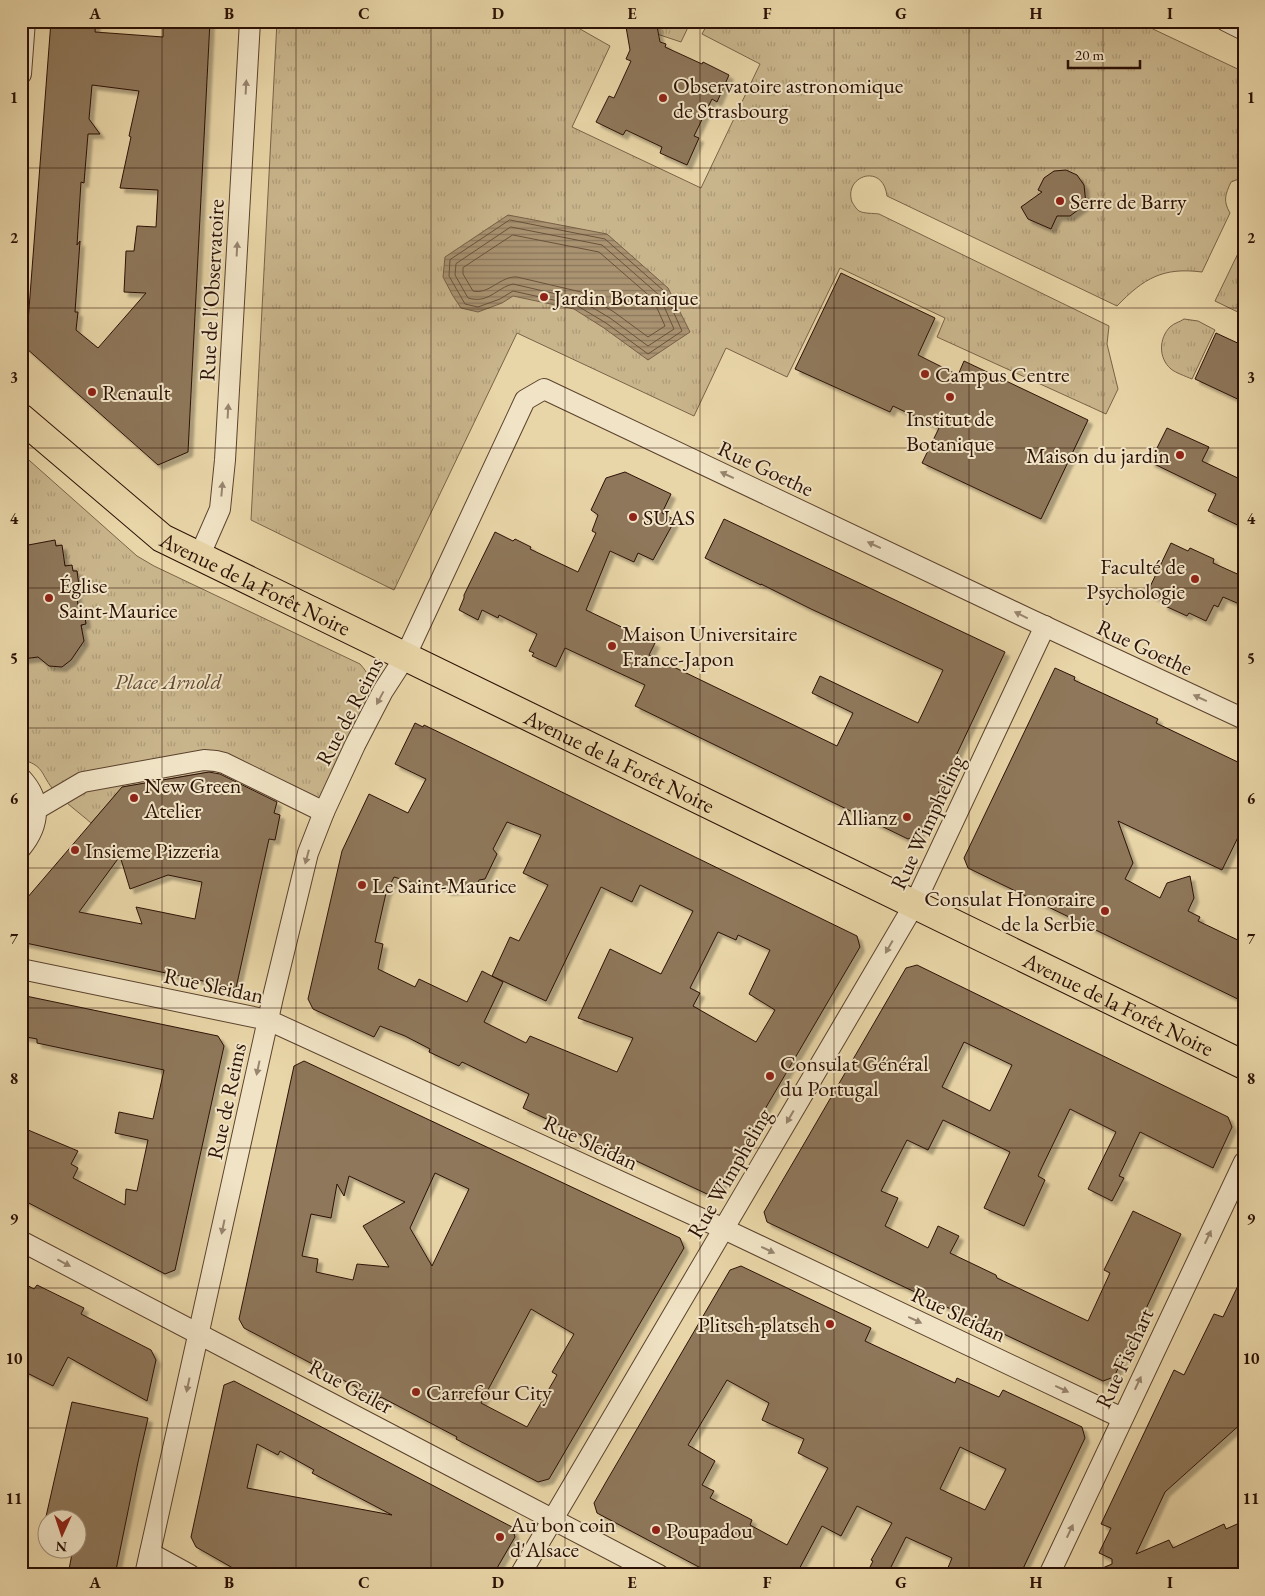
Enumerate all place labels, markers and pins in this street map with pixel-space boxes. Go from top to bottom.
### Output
place label: Observatoire astronomique de Strasbourg [673,71,904,125]
marker: Observatoire astronomique de Strasbourg [657,92,669,104]
place label: Serre de Barry [1070,187,1187,216]
marker: Serre de Barry [1054,195,1066,207]
place label: Jardin Botanique [552,283,699,312]
marker: Jardin Botanique [538,291,550,303]
place label: Campus Centre [935,360,1070,389]
marker: Campus Centre [919,368,931,380]
place label: Renault [102,378,171,407]
marker: Renault [86,386,98,398]
marker: Institut de Botanique [944,391,956,403]
place label: Institut de Botanique [906,404,994,458]
place label: Maison du jardin [1026,441,1170,470]
marker: Maison du jardin [1174,449,1186,461]
place label: SUAS [643,503,695,532]
marker: SUAS [627,511,639,523]
place label: Faculté de Psychologie [1086,552,1185,606]
place label: Église Saint-Maurice [59,571,178,625]
marker: Faculté de Psychologie [1189,573,1201,585]
marker: Église Saint-Maurice [43,592,55,604]
place label: Maison Universitaire France-Japon [622,619,798,673]
marker: Maison Universitaire France-Japon [606,640,618,652]
place label: New Green Atelier [143,771,242,825]
marker: New Green Atelier [128,792,140,804]
place label: Allianz [836,803,898,832]
marker: Allianz [901,811,913,823]
place label: Insieme Pizzeria [85,836,220,865]
marker: Insieme Pizzeria [69,844,81,856]
place label: Le Saint-Maurice [372,871,517,900]
marker: Le Saint-Maurice [356,879,368,891]
place label: Consulat Honoraire de la Serbie [924,884,1095,938]
marker: Consulat Honoraire de la Serbie [1099,905,1111,917]
place label: Consulat Général du Portugal [780,1049,928,1103]
marker: Consulat Général du Portugal [764,1070,776,1082]
place label: Plitsch-platsch [697,1310,820,1339]
marker: Plitsch-platsch [824,1318,836,1330]
place label: Carrefour City [426,1378,552,1407]
marker: Carrefour City [410,1386,422,1398]
place label: Au bon coin d'Alsace [509,1510,616,1564]
place label: Poupadou [666,1516,753,1545]
marker: Poupadou [650,1524,662,1536]
marker: Au bon coin d'Alsace [494,1531,506,1543]

